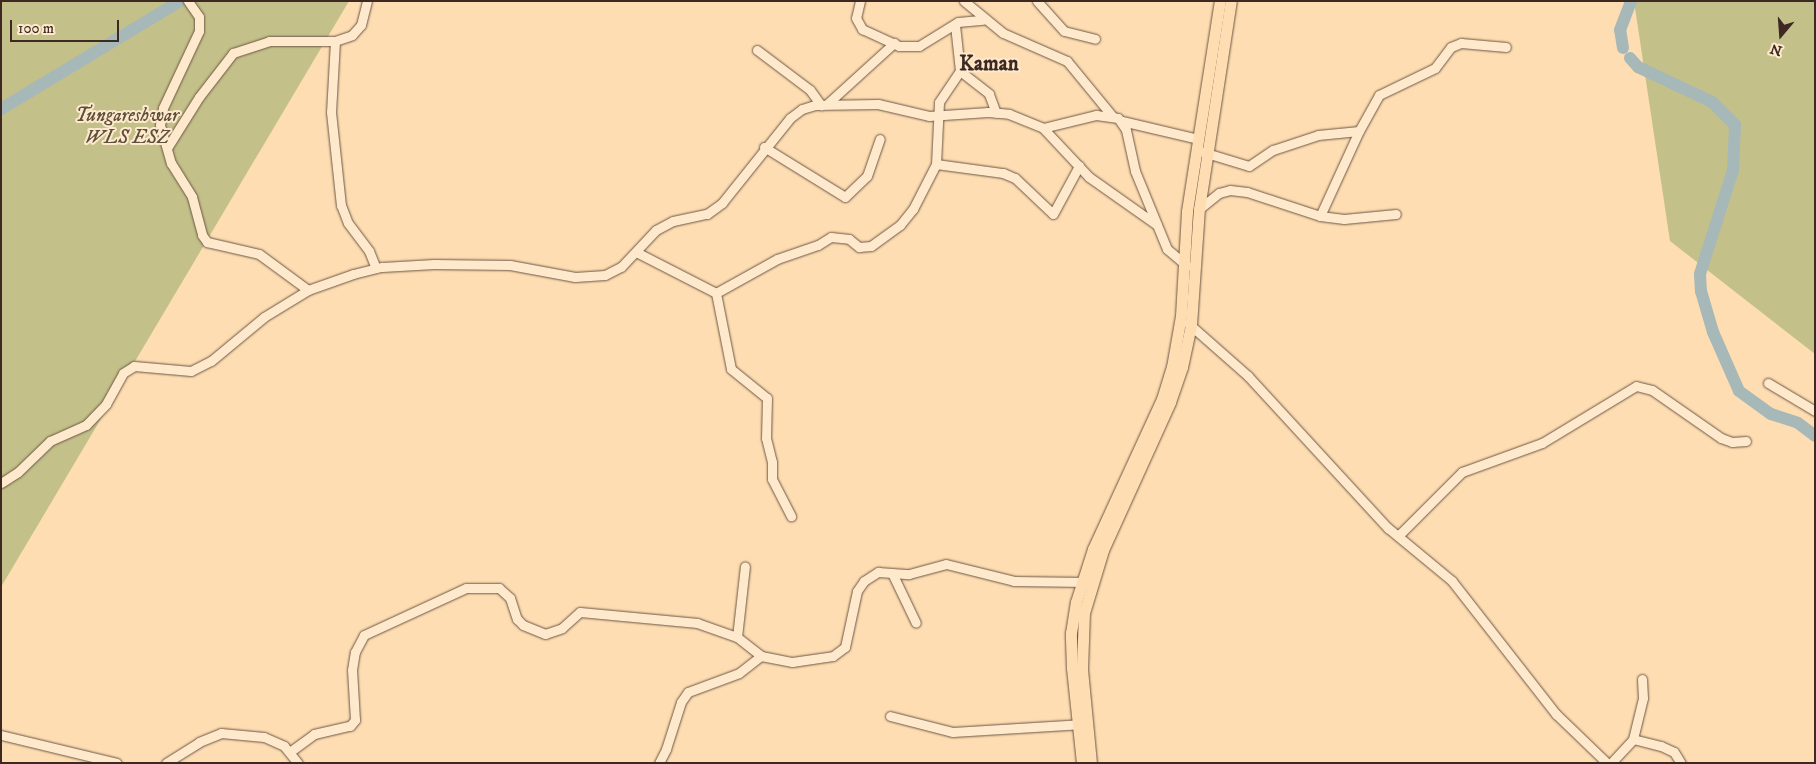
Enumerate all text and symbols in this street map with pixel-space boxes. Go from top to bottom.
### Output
scale bar [12,10,121,42]
north arrow [1756,10,1806,60]
text: 100 m [18,19,54,38]
text: N [1768,39,1785,60]
district label: Kaman [959,51,1019,77]
park label: Tungareshwar WLS ESZ [75,105,179,149]

